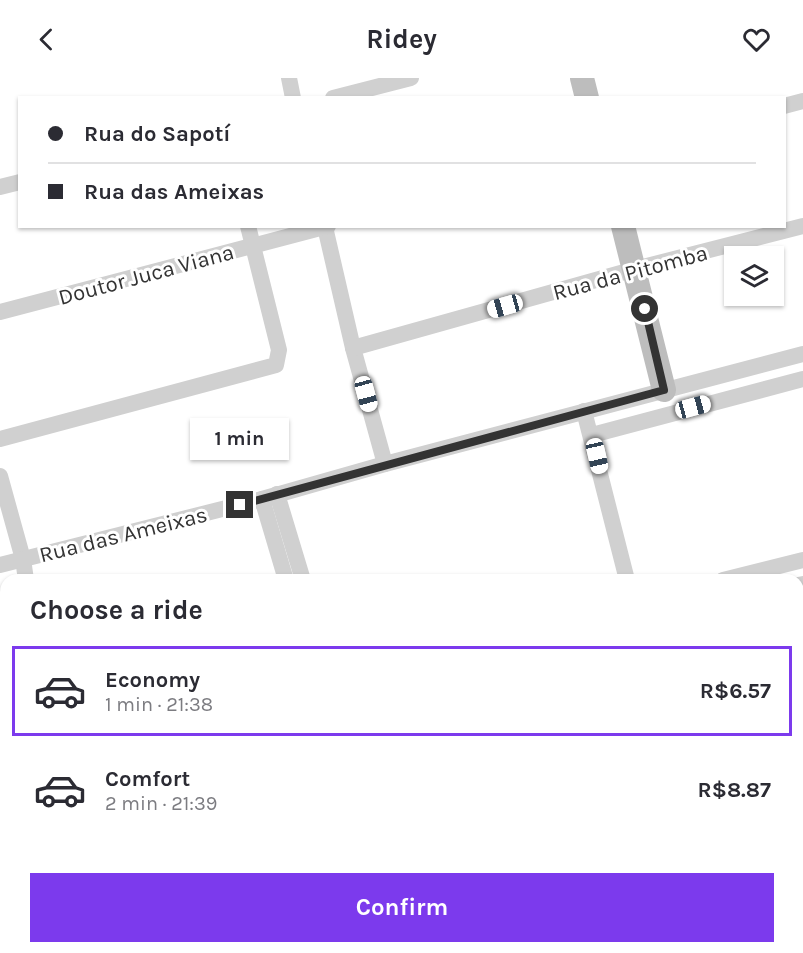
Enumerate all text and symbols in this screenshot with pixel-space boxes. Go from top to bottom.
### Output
icon: back [30,23,63,56]
text: Ridey [366,23,437,55]
icon: heart [740,23,773,56]
text: Rua do Sapotí [84,121,231,147]
text: Rua das Ameixas [84,179,264,205]
street label: Doutor Juca Viana [56,239,237,311]
street label: Rua da Pitomba [550,240,711,306]
map controls [724,246,784,306]
button: layers [724,246,784,306]
car [485,292,525,320]
route start [631,295,658,322]
car [353,374,379,414]
car [673,394,713,420]
callout: 1 min [190,418,290,460]
text: 1 min [214,427,265,450]
car [584,436,610,476]
route end [226,491,253,518]
street label: Rua das Ameixas [37,502,210,568]
text: Choose a ride [30,594,203,626]
icon: car [33,664,87,718]
text: Economy [105,667,200,693]
text: R$6.57 [700,678,771,704]
text: 1 min · 21:38 [105,693,213,716]
icon: car [33,763,87,817]
text: Comfort [105,766,190,792]
text: R$8.87 [698,777,771,803]
text: 2 min · 21:39 [105,792,217,815]
button: Confirm [30,873,774,942]

